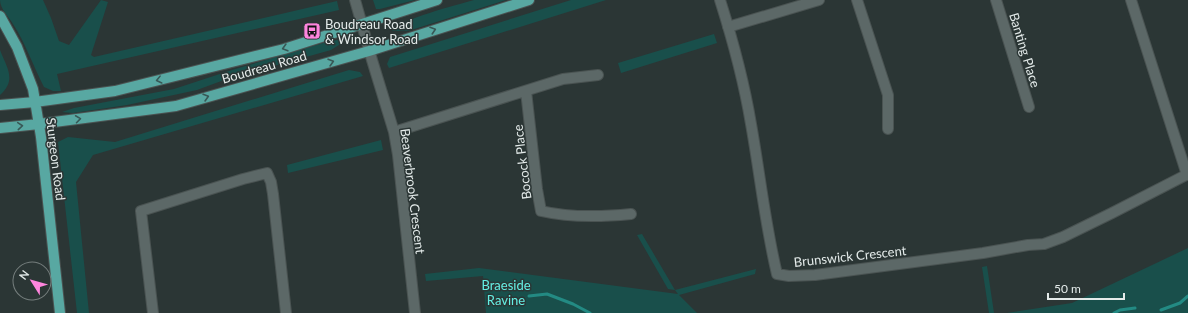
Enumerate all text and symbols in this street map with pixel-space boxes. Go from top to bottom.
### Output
street label: Banting Place [1006,11,1044,90]
place label: Boudreau Road & Windsor Road [325,16,418,47]
bus stop icon: Boudreau Road & Windsor Road [302,21,322,41]
one-way arrow [429,27,436,35]
one-way arrow [282,44,288,52]
street label: Boudreau Road [220,47,308,87]
one-way arrow [327,58,334,67]
one-way arrow [156,75,163,84]
one-way arrow [202,93,209,102]
one-way arrow [75,115,81,124]
street label: Sturgeon Road [43,117,69,201]
one-way arrow [17,122,23,131]
street label: Bocock Place [509,123,535,200]
street label: Beaverbrook Crescent [397,127,429,255]
street label: Brunswick Crescent [793,242,907,270]
north arrow [12,261,52,301]
text: N [16,267,31,282]
scale bar [1048,275,1124,301]
park label: Braeside Ravine [481,277,531,308]
text: 50 m [1054,281,1081,296]

